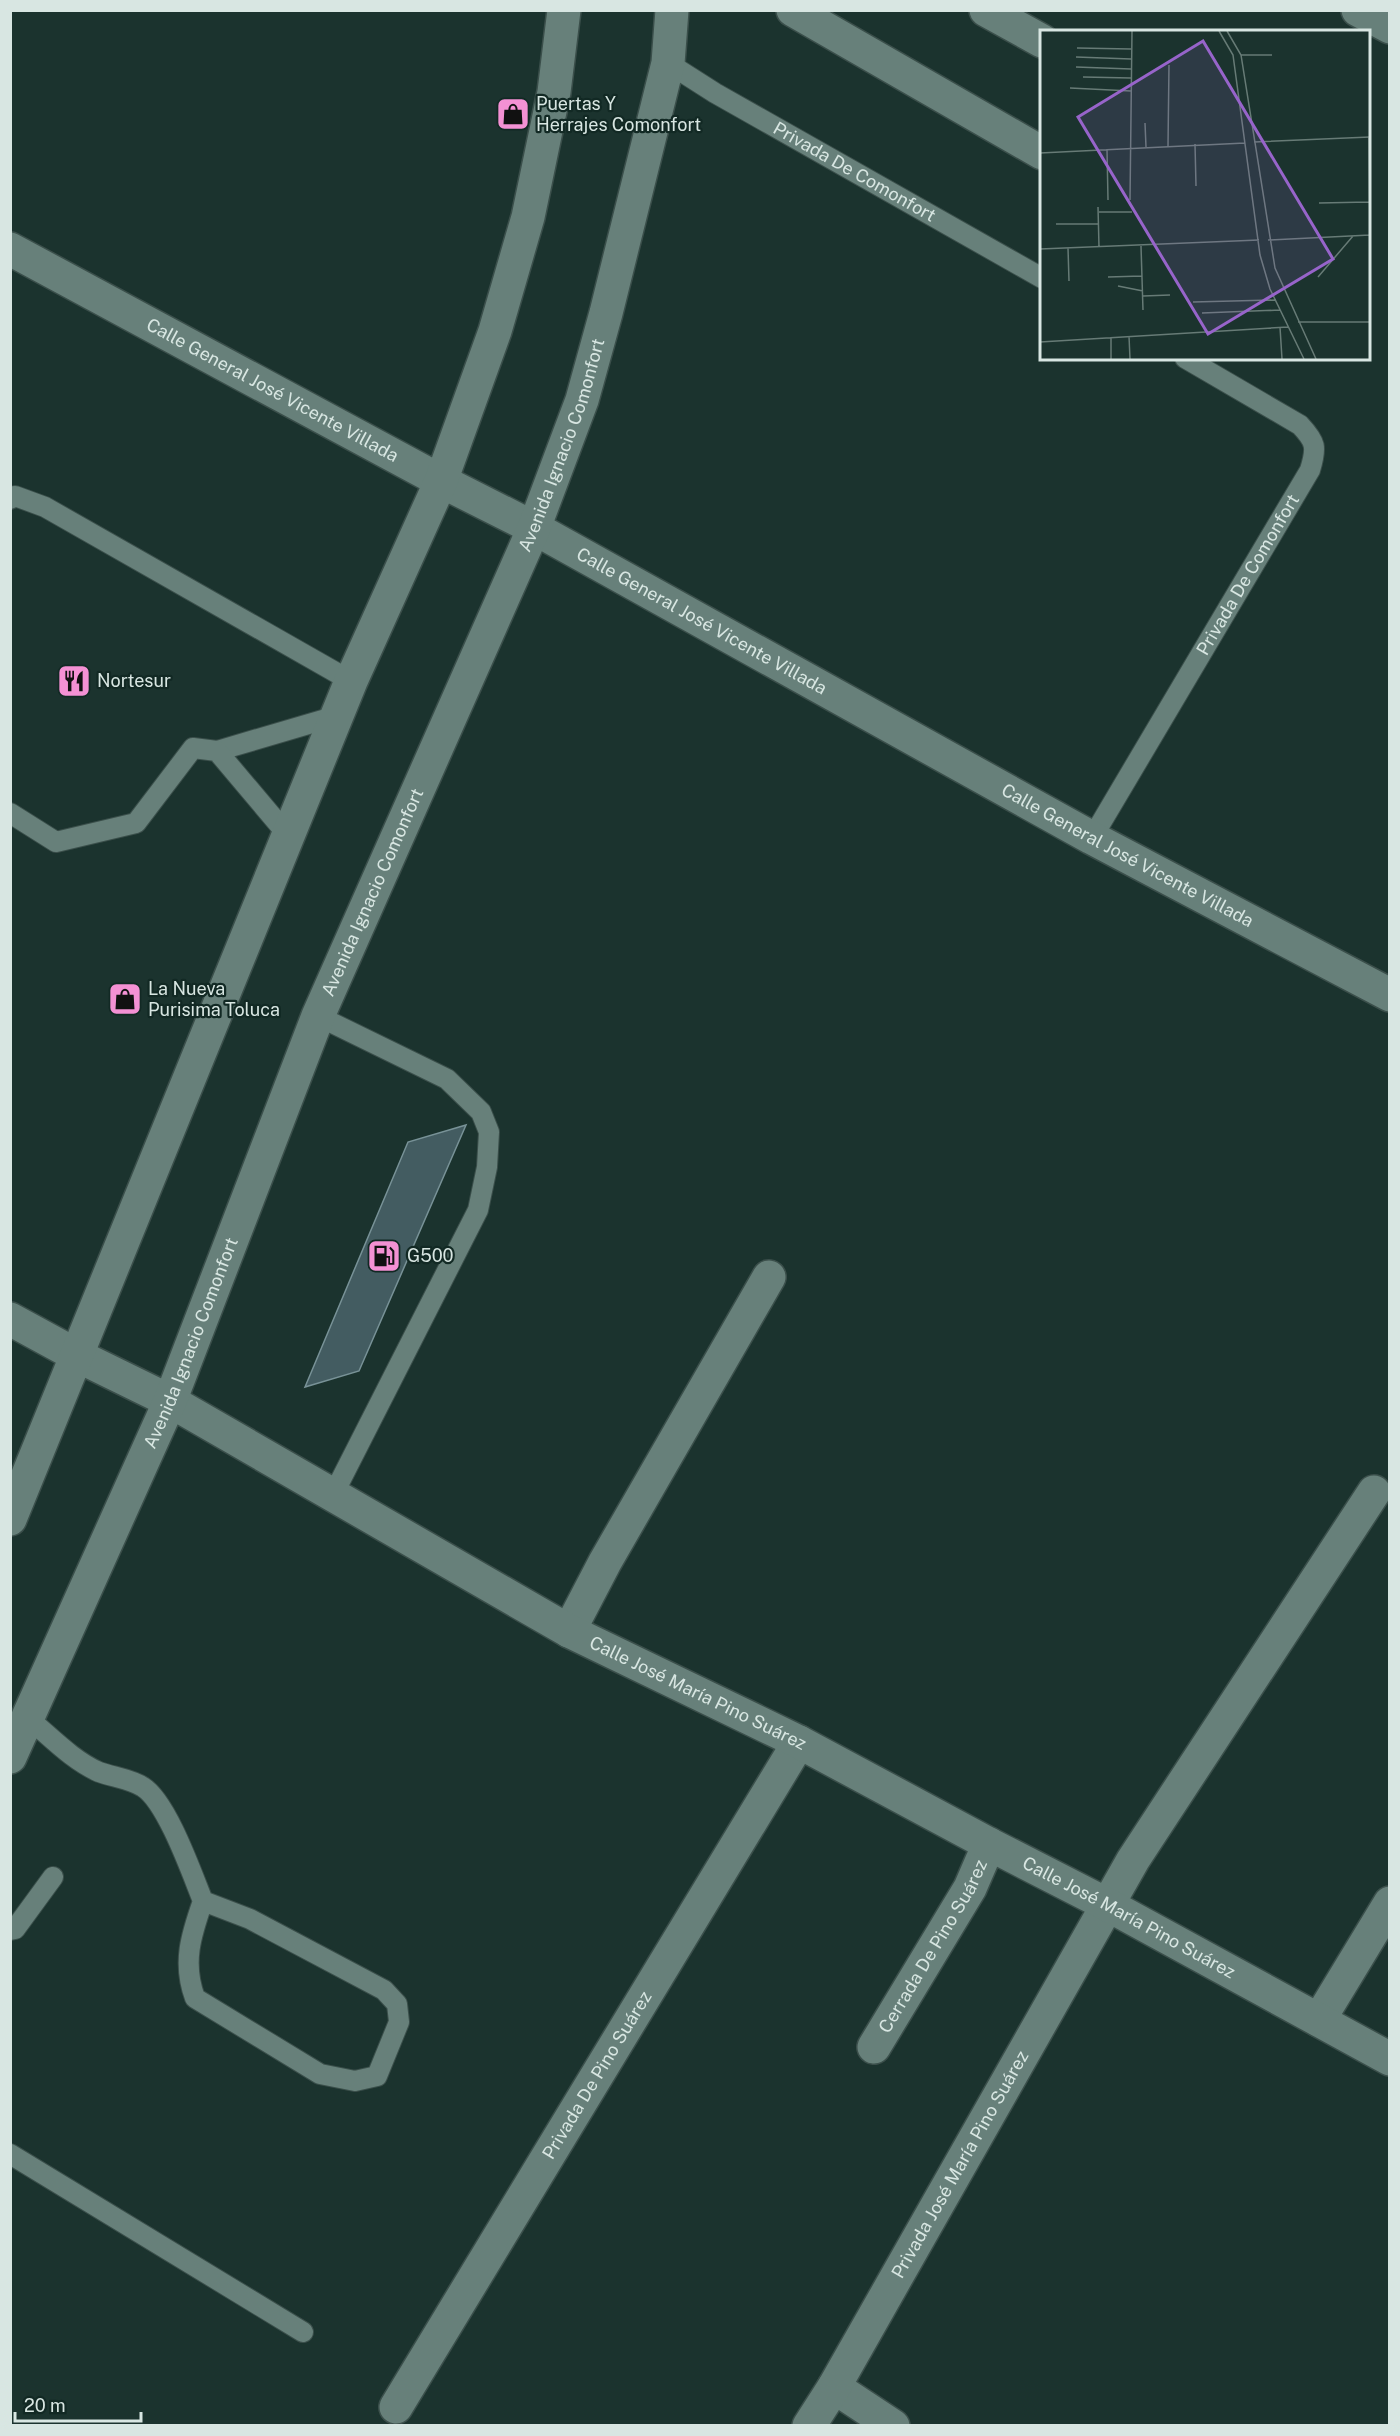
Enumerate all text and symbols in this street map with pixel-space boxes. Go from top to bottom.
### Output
inset map [1040,30,1370,360]
place label: Puertas Y Herrajes Comonfort [536,93,701,135]
shop icon: Puertas Y Herrajes Comonfort [495,96,531,132]
street label: Privada De Comonfort [770,117,940,226]
street label: Calle General José Vicente Villada [143,313,402,466]
street label: Avenida Ignacio Comonfort [514,336,609,555]
street label: Privada De Comonfort [1192,490,1303,659]
street label: Calle General José Vicente Villada [573,543,831,699]
restaurant icon: Nortesur [56,663,92,699]
place label: Nortesur [97,670,171,691]
street label: Calle General José Vicente Villada [998,779,1257,931]
street label: Avenida Ignacio Comonfort [317,785,427,999]
place label: La Nueva Purisima Toluca [148,978,280,1020]
shop icon: La Nueva Purisima Toluca [107,981,143,1017]
street label: Avenida Ignacio Comonfort [139,1234,242,1452]
fuel station icon: G500 [366,1238,402,1274]
place label: G500 [407,1245,454,1266]
street label: Calle José María Pino Suárez [586,1632,810,1754]
street label: Calle José María Pino Suárez [1019,1852,1239,1982]
street label: Cerrada De Pino Suárez [874,1856,991,2036]
street label: Privada De Pino Suárez [538,1987,656,2163]
street label: Privada José María Pino Suárez [887,2047,1033,2282]
scale bar [15,2385,141,2423]
text: 20 m [24,2395,66,2416]

